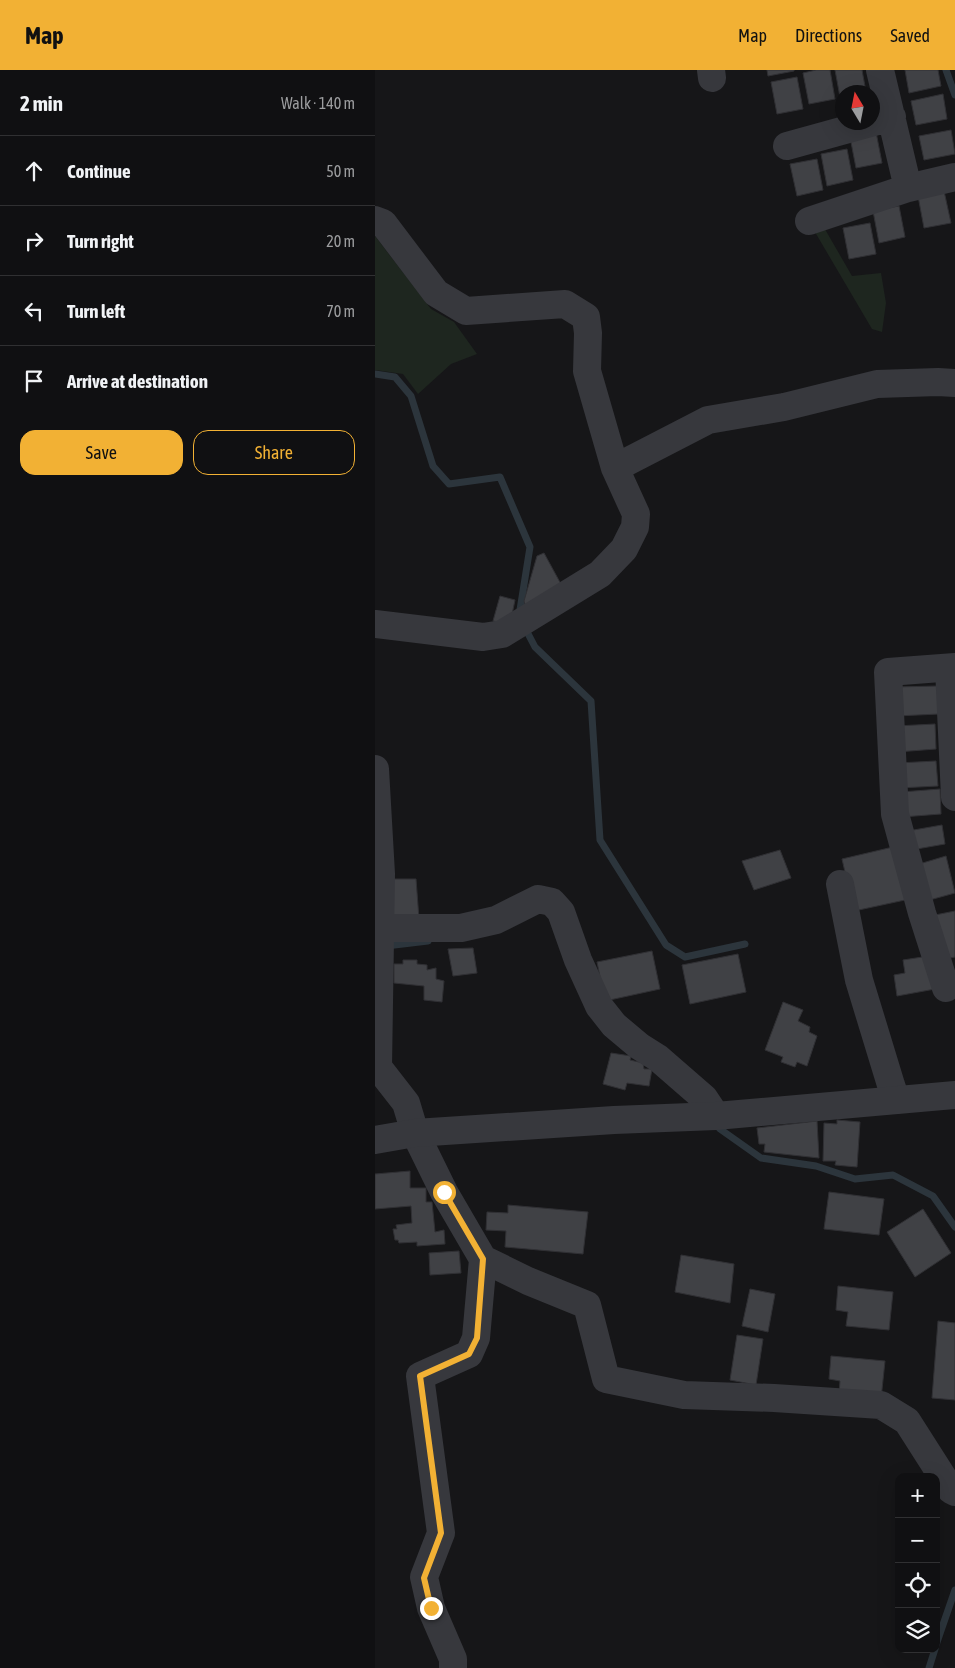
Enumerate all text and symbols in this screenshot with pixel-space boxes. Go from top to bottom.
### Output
text: Map [25,22,64,49]
text: Map [738,25,767,46]
text: Directions [795,25,862,46]
text: Saved [890,25,930,46]
north arrow [835,85,880,130]
text: 2 min [20,91,63,115]
text: Walk · 140 m [281,94,355,112]
icon: ahead [20,157,48,185]
text: Continue [67,160,131,182]
text: 50 m [326,162,355,180]
icon: right [20,227,48,255]
text: Turn right [67,230,134,252]
text: 20 m [326,232,355,250]
icon: left [20,297,48,325]
text: Turn left [67,300,125,322]
text: 70 m [326,302,355,320]
icon: arrive [20,367,48,395]
text: Arrive at destination [67,370,208,392]
button: Save [20,430,183,475]
button: Share [193,430,355,475]
route start [433,1181,456,1204]
map controls [895,1473,940,1653]
button: + [895,1473,940,1518]
button: − [895,1518,940,1563]
button: locate [895,1563,940,1608]
route end [420,1597,443,1620]
button: layers [895,1608,940,1653]

